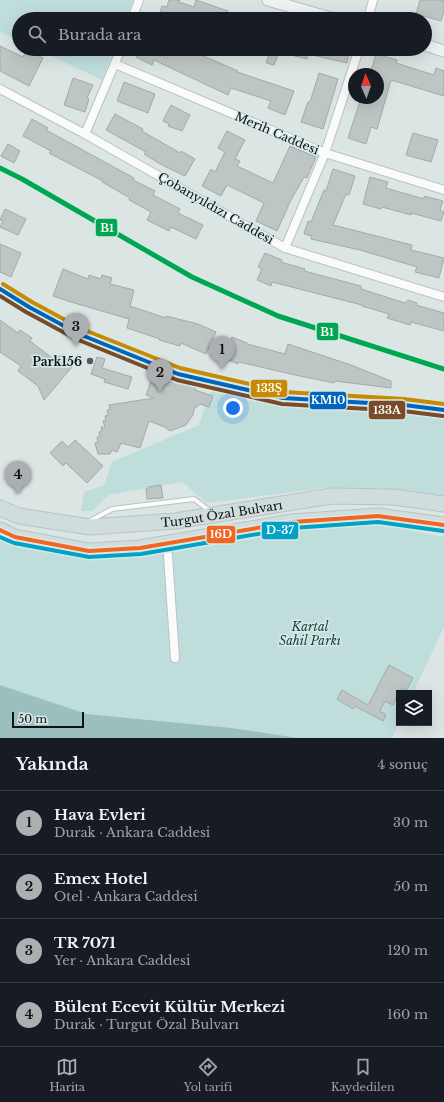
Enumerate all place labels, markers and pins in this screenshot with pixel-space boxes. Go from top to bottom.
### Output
pin: 3 [63,313,89,346]
pin: 1 [209,336,235,369]
place label: Park156 [32,354,82,369]
marker: Park156 [85,356,95,366]
pin: 2 [147,359,173,392]
pin: 4 [5,461,31,494]

